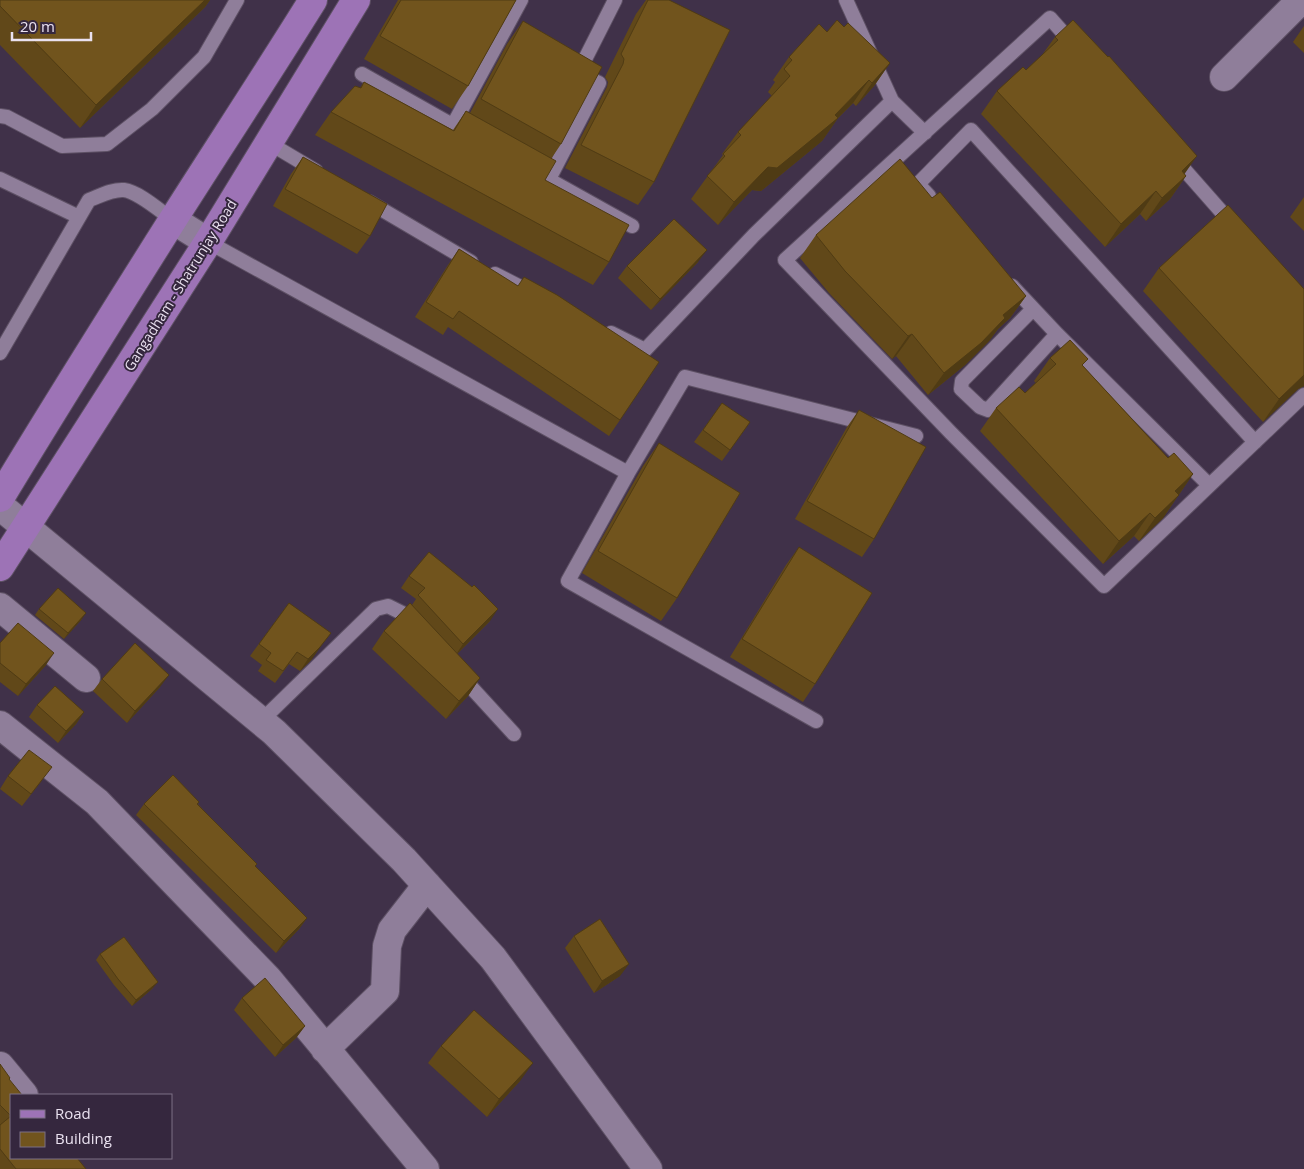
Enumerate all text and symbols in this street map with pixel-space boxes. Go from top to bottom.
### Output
scale bar [12,10,91,42]
text: 20 m [20,16,55,36]
street label: Gangadham - Shatrunjay Road [119,196,241,374]
legend [10,1094,172,1159]
text: Road [55,1103,91,1123]
text: Building [55,1128,112,1148]

